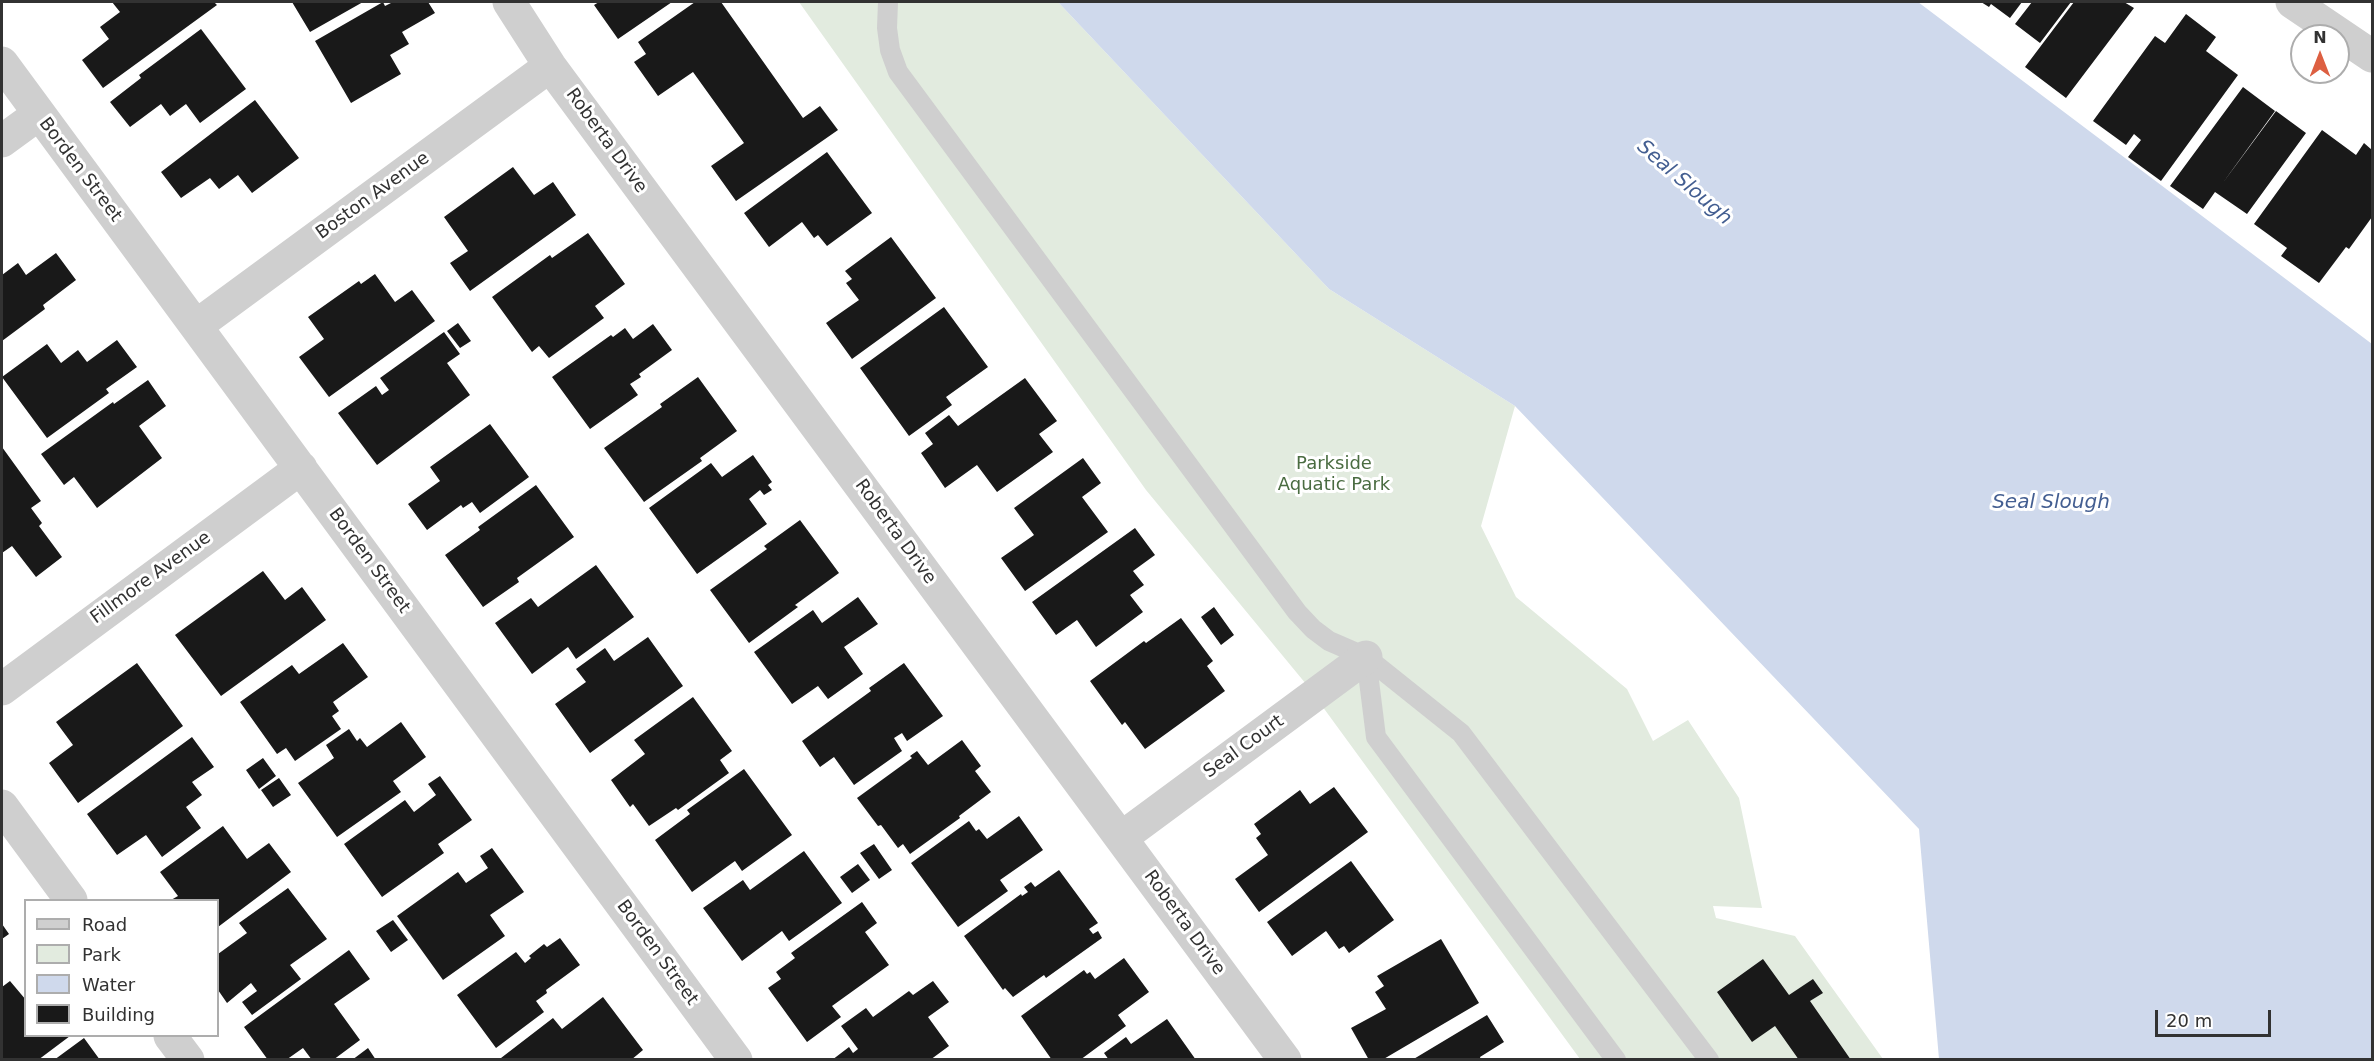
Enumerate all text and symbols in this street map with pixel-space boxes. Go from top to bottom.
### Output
north arrow [2290,24,2350,84]
text: N [2313,28,2327,47]
street label: Roberta Drive [561,84,651,198]
street label: Borden Street [34,114,126,226]
water label: Seal Slough [1632,135,1736,231]
street label: Boston Avenue [312,148,434,244]
park label: Parkside Aquatic Park [1278,453,1390,496]
street label: Roberta Drive [850,475,940,589]
water label: Seal Slough [1992,491,2110,515]
street label: Borden Street [324,504,414,618]
street label: Fillmore Avenue [87,527,215,629]
street label: Seal Court [1200,711,1288,783]
street label: Roberta Drive [1139,866,1229,980]
street label: Borden Street [612,896,702,1010]
legend [24,899,219,1037]
text: Road [82,914,127,935]
text: Park [82,944,121,965]
text: Water [82,974,135,995]
scale bar [2158,998,2274,1036]
text: Building [82,1004,155,1025]
text: 20 m [2166,1010,2212,1031]

